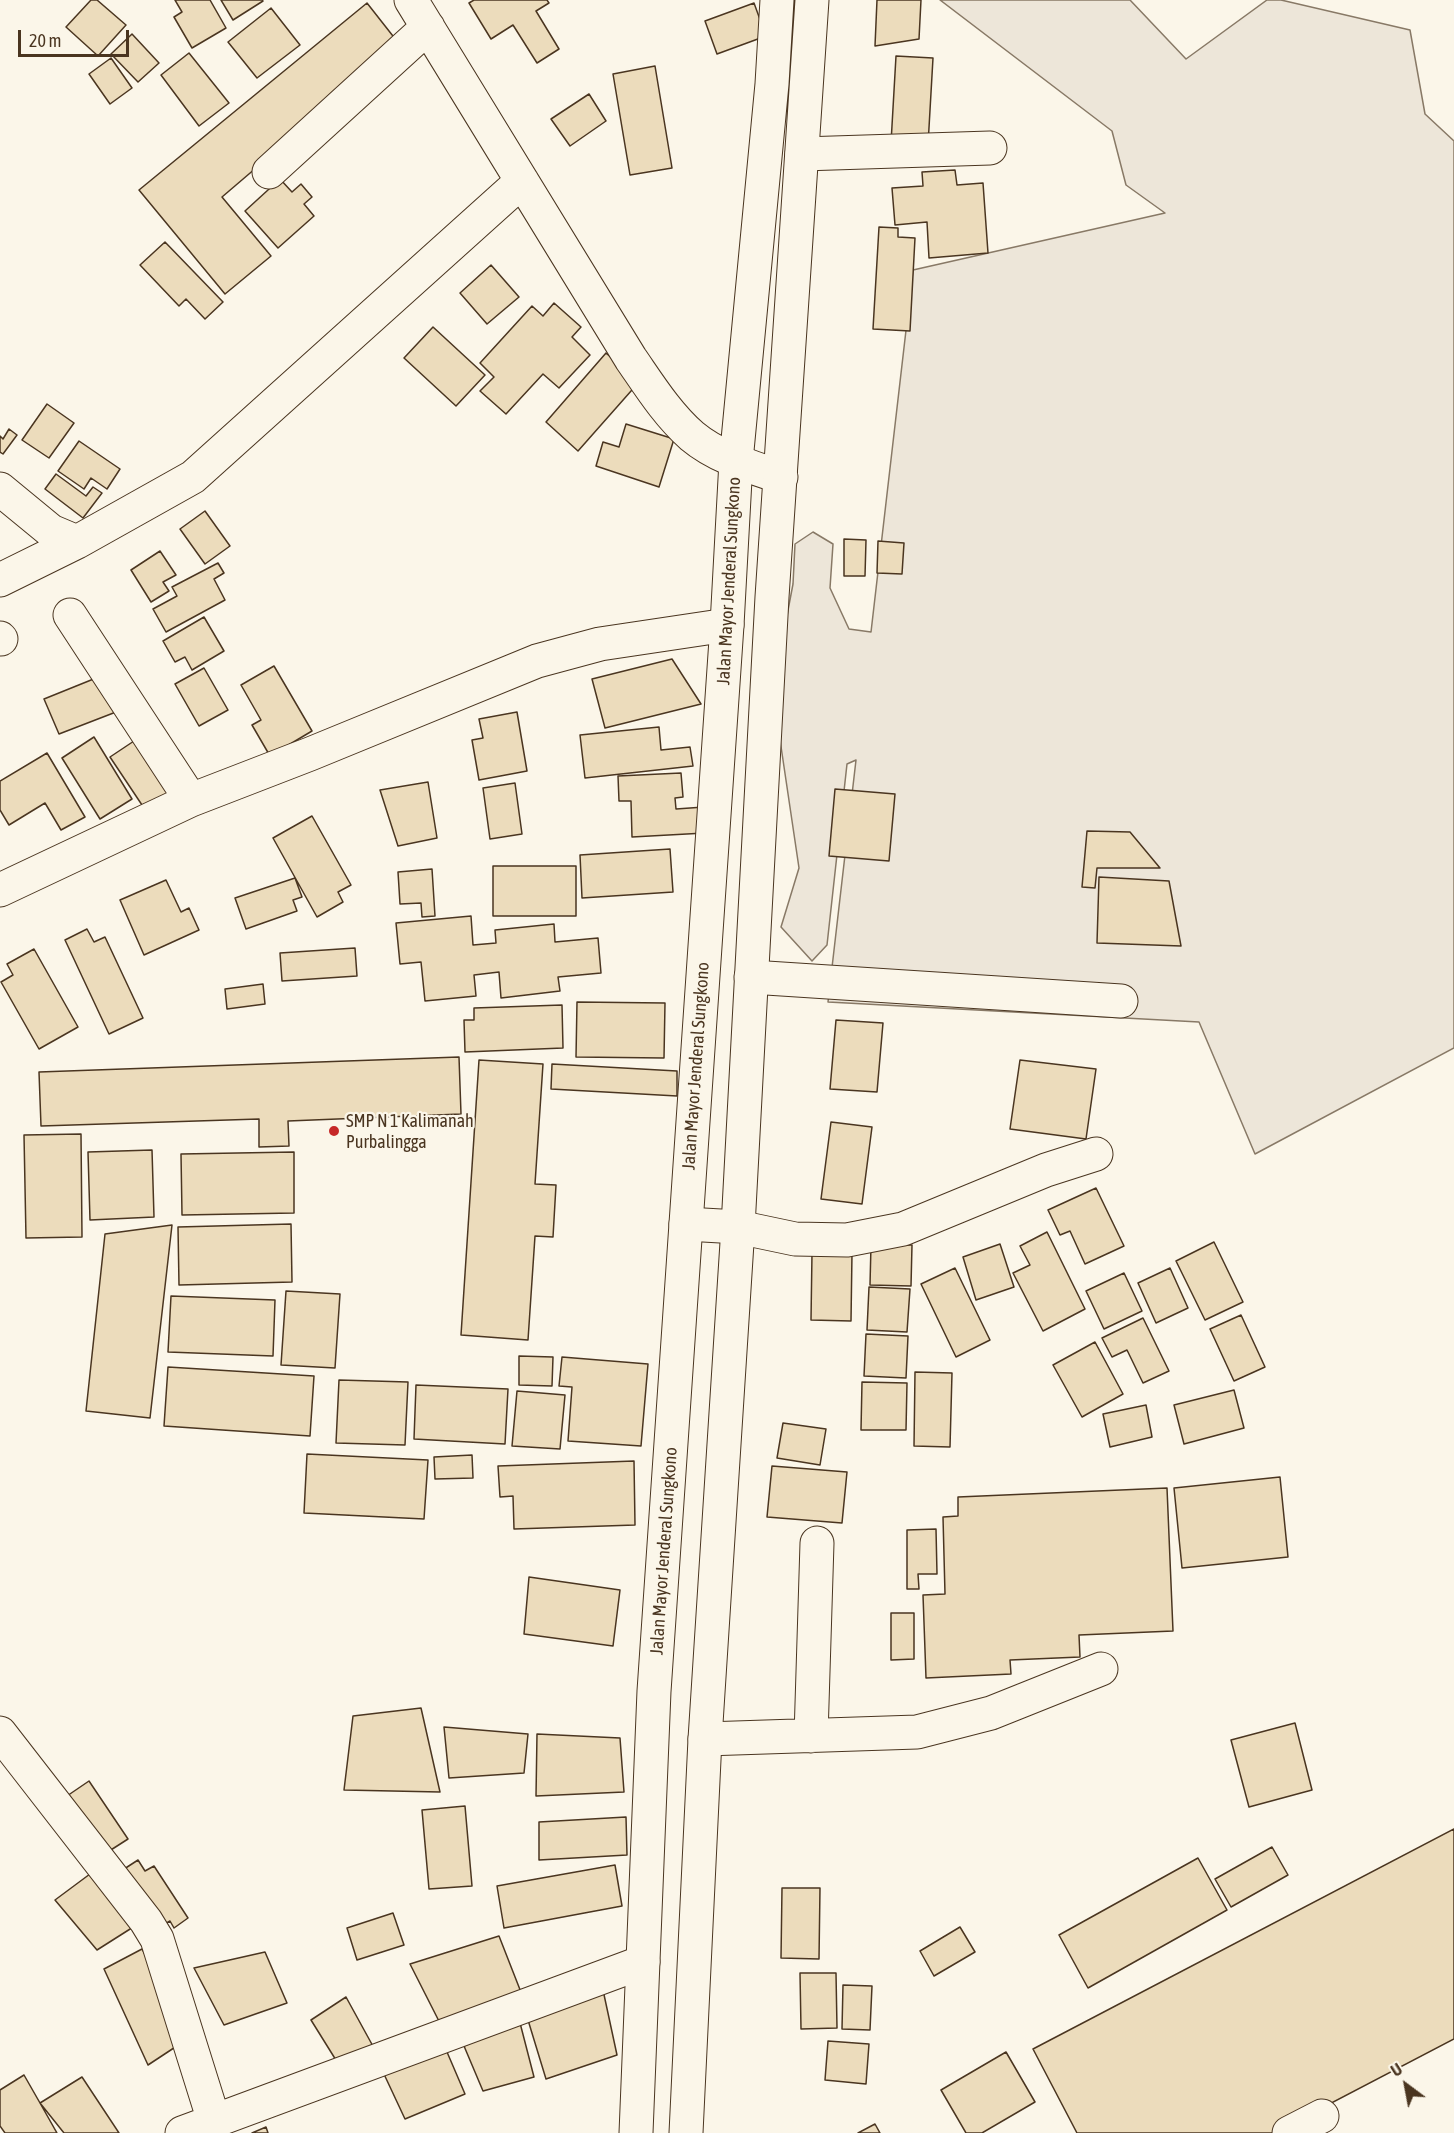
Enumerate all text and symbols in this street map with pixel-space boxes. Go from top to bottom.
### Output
scale bar [21,18,132,56]
text: 20 m [29,30,61,51]
street label: Jalan Mayor Jenderal Sungkono [713,476,745,686]
street label: Jalan Mayor Jenderal Sungkono [678,961,714,1171]
place label: SMP N 1 Kalimanah Purbalingga [346,1110,474,1152]
marker: SMP N 1 Kalimanah Purbalingga [327,1124,341,1138]
street label: Jalan Mayor Jenderal Sungkono [646,1446,682,1656]
north arrow [1376,2055,1436,2115]
text: U [1388,2060,1405,2080]

